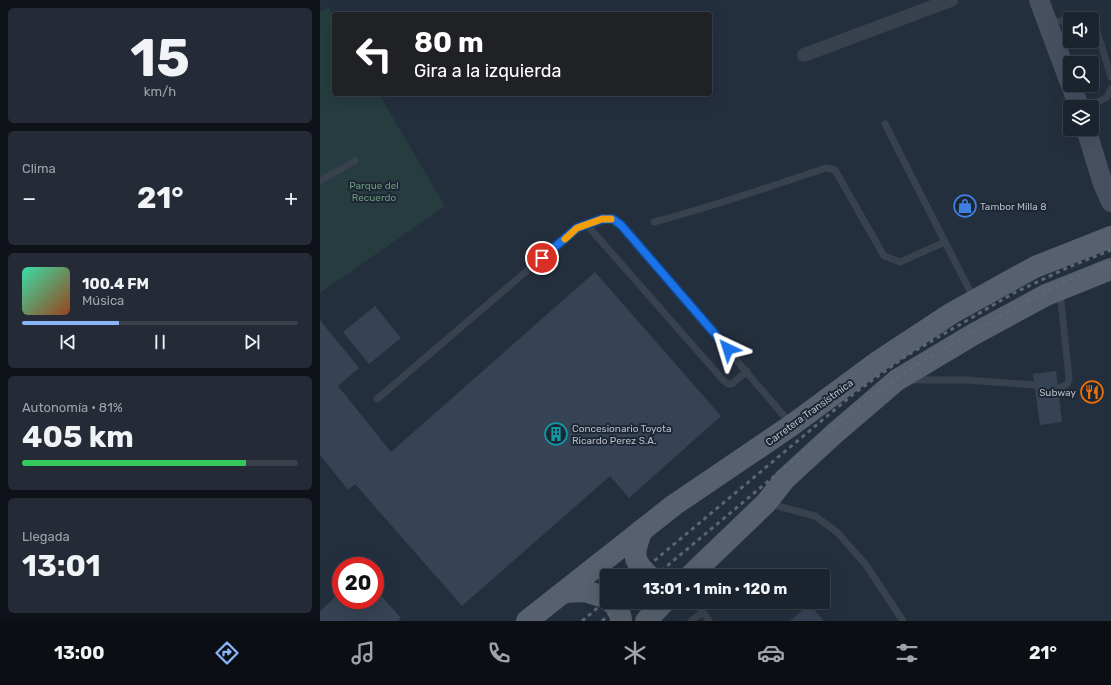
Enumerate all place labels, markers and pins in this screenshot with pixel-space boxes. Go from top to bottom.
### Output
shop icon: Tambor Milla 8 [952,193,978,219]
place label: Tambor Milla 8 [980,201,1047,213]
pin [525,241,559,275]
restaurant icon: Subway [1079,379,1105,405]
place label: Subway [1039,387,1076,399]
building icon: Concesionario Toyota Ricardo Perez S.A. [543,421,569,447]
place label: Concesionario Toyota Ricardo Perez S.A. [572,423,671,447]

